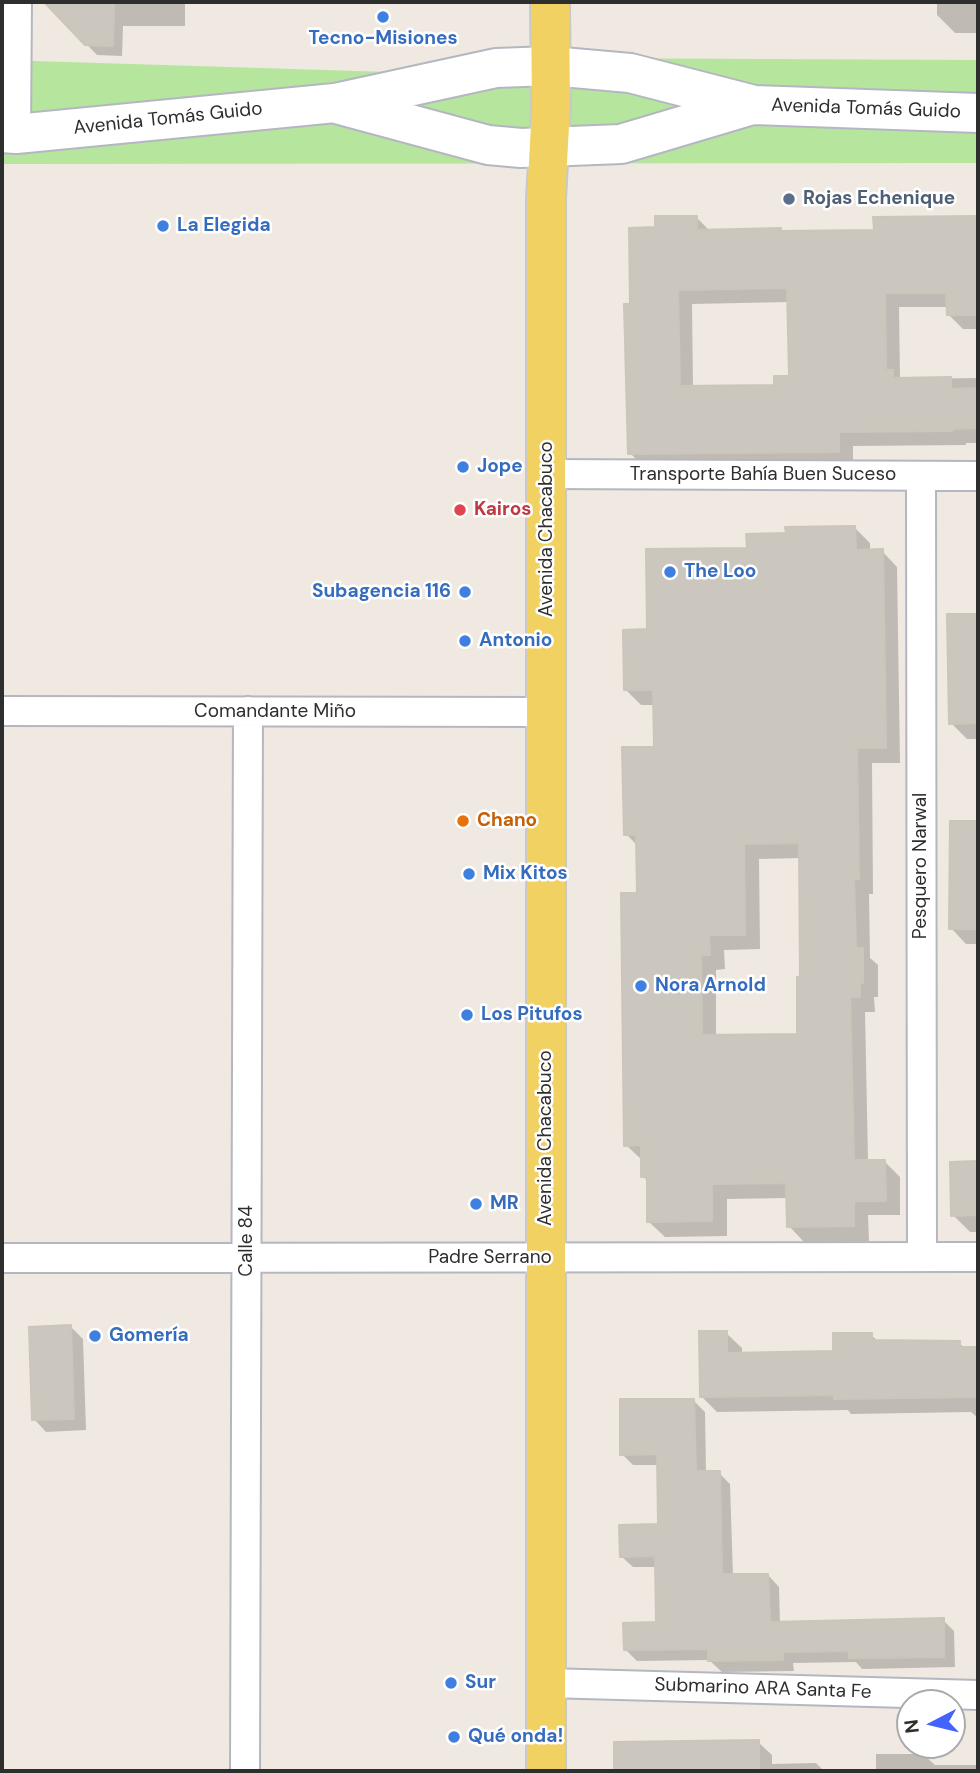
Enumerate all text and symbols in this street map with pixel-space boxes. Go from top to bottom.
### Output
marker: Tecno-Misiones [375,9,391,25]
place label: Tecno-Misiones [308,28,458,50]
street label: Avenida Tomás Guido [771,94,961,124]
street label: Avenida Tomás Guido [72,98,264,140]
place label: Rojas Echenique [803,188,955,210]
marker: Rojas Echenique [781,191,797,207]
place label: La Elegida [177,215,271,237]
marker: La Elegida [155,218,171,234]
street label: Avenida Chacabuco [536,441,558,617]
place label: Jope [477,456,523,478]
marker: Jope [455,459,471,475]
street label: Transporte Bahía Buen Suceso [630,464,896,486]
place label: Kairos [474,499,531,521]
marker: Kairos [452,502,468,518]
place label: The Loo [684,561,756,583]
marker: The Loo [662,564,678,580]
place label: Subagencia 116 [312,581,451,603]
marker: Subagencia 116 [457,584,473,600]
place label: Antonio [479,630,552,652]
marker: Antonio [457,633,473,649]
street label: Comandante Miño [194,701,356,723]
street label: Pesquero Narwal [910,793,932,939]
place label: Chano [477,810,537,832]
marker: Chano [455,813,471,829]
place label: Mix Kitos [483,863,568,885]
marker: Mix Kitos [461,866,477,882]
place label: Nora Arnold [655,975,766,997]
marker: Nora Arnold [633,978,649,994]
place label: Los Pitufos [481,1004,583,1026]
marker: Los Pitufos [459,1007,475,1023]
street label: Avenida Chacabuco [535,1050,557,1226]
place label: MR [490,1193,519,1215]
marker: MR [468,1196,484,1212]
street label: Calle 84 [236,1205,258,1277]
street label: Padre Serrano [428,1247,552,1269]
place label: Gomería [109,1325,189,1347]
marker: Gomería [87,1328,103,1344]
place label: Sur [465,1672,496,1694]
street label: Submarino ARA Santa Fe [654,1674,872,1704]
marker: Sur [443,1675,459,1691]
north arrow [896,1689,966,1759]
text: N [898,1718,925,1735]
place label: Qué onda! [468,1726,563,1748]
marker: Qué onda! [446,1729,462,1745]

